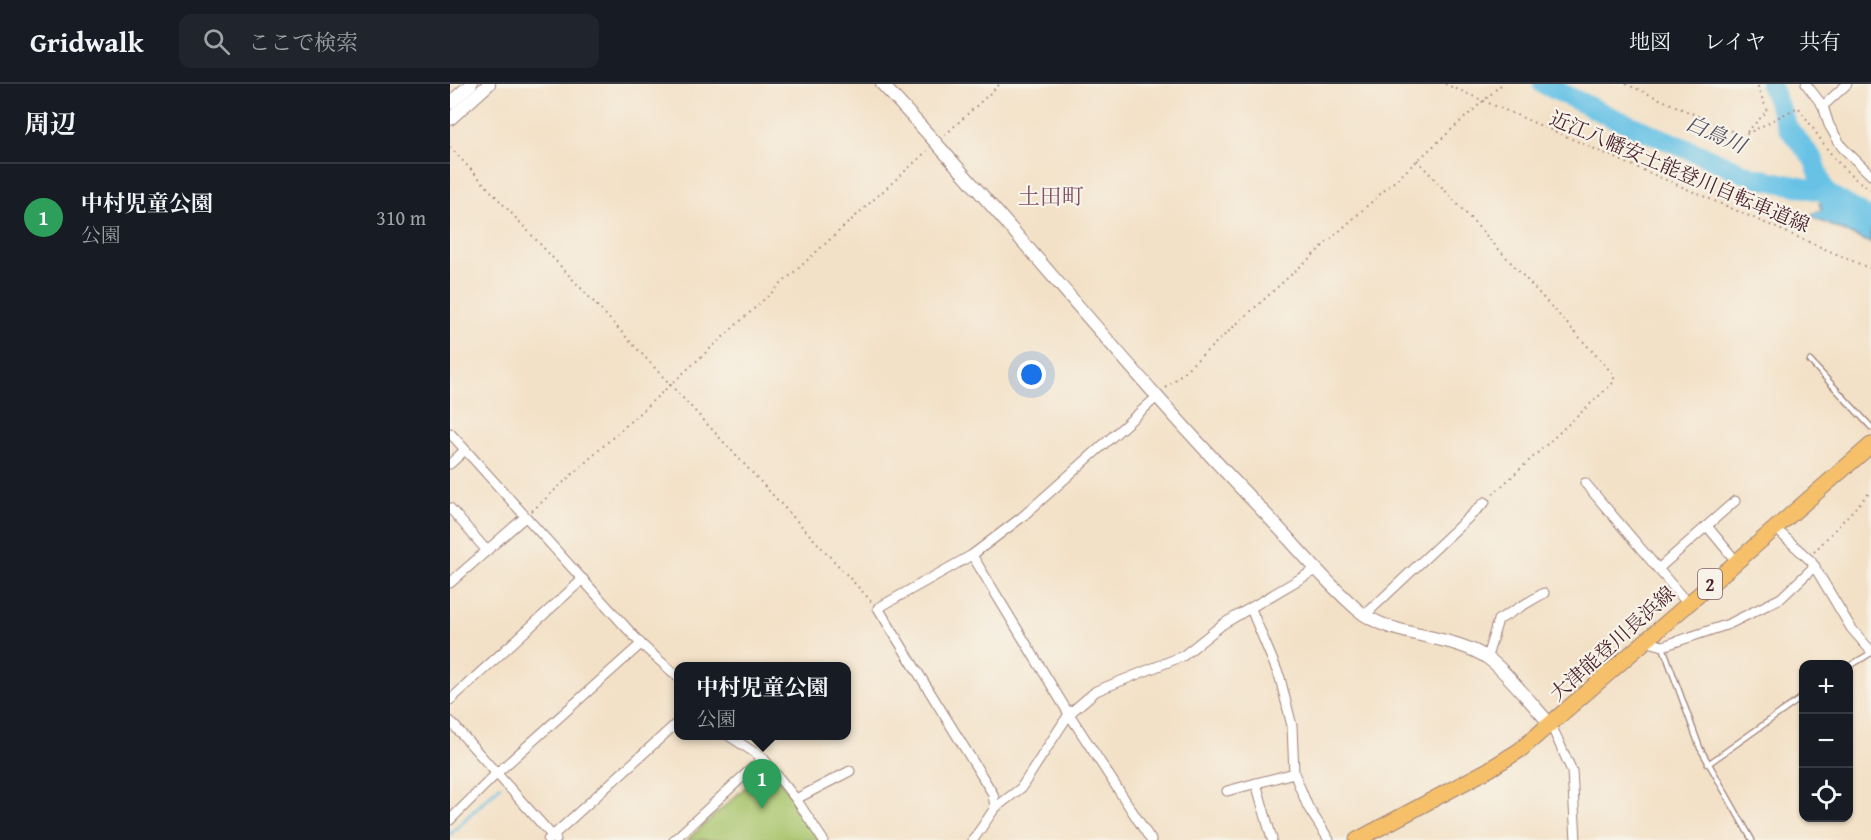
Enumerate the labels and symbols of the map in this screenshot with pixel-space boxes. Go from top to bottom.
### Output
street label: 近江八幡安土能登川自転車道線 [1545,103,1815,239]
water label: 白鳥川 [1681,107,1753,162]
district label: 土田町 [1018,180,1084,212]
your location [1017,360,1046,389]
road number: 2 [1698,569,1722,599]
street label: 大津能登川長浜線 [1543,579,1681,707]
pin: 1 [742,760,782,809]

